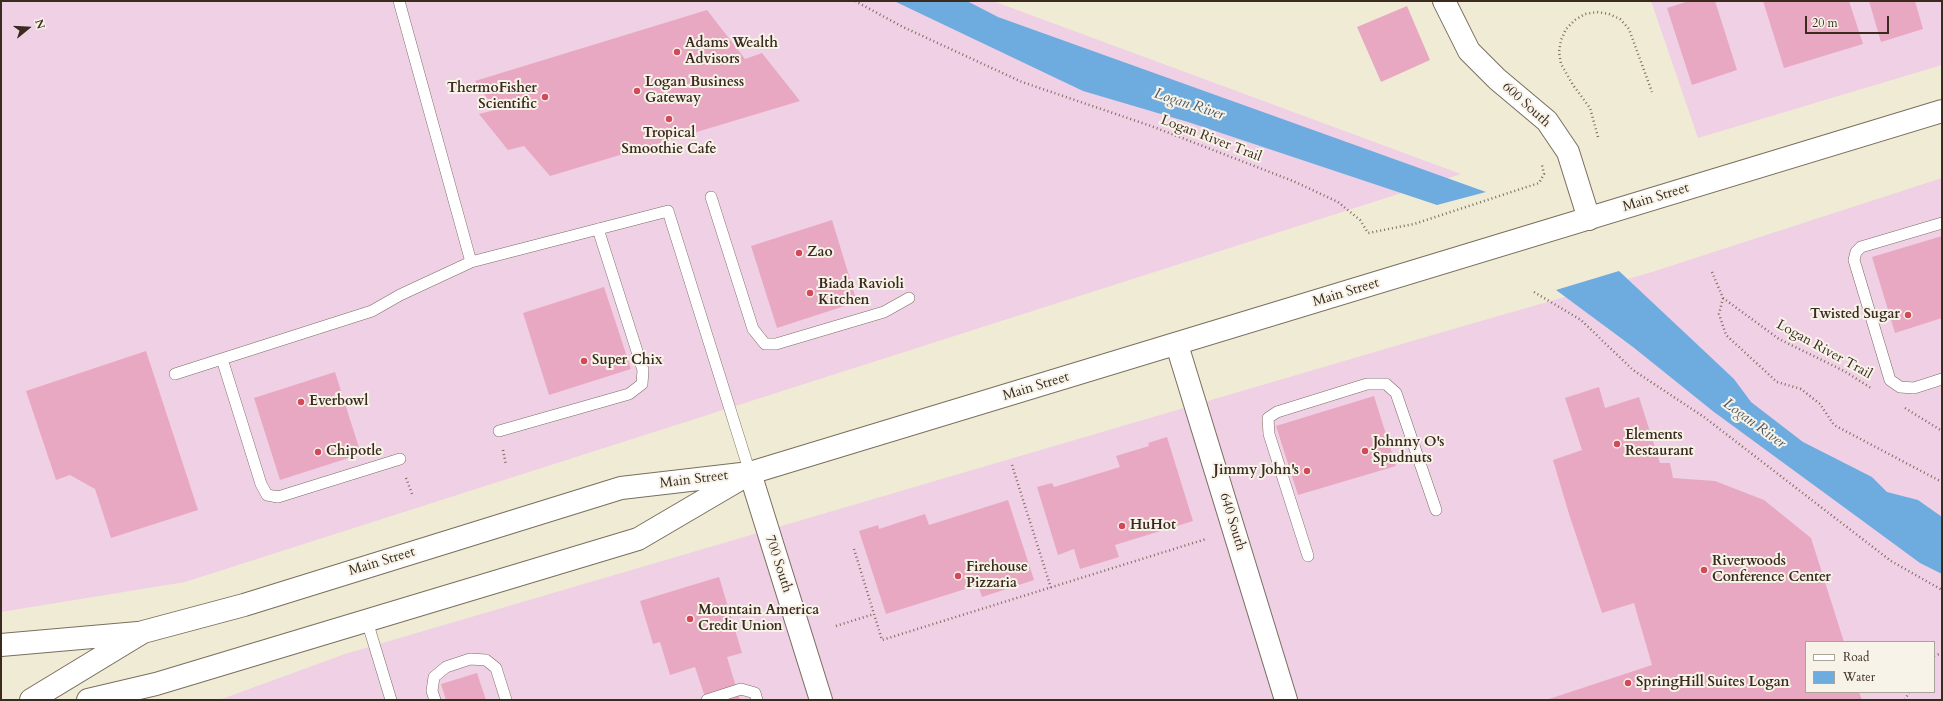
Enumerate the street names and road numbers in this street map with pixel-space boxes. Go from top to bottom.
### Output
street label: 600 South [1498,79,1554,131]
street label: Logan River Trail [1158,112,1264,166]
street label: Main Street [1621,180,1691,216]
street label: Main Street [1311,275,1381,311]
street label: Logan River Trail [1773,317,1875,383]
street label: Main Street [1001,369,1071,405]
street label: Main Street [659,467,729,493]
street label: 640 South [1215,491,1249,553]
street label: 700 South [761,533,795,595]
street label: Main Street [347,544,417,580]

